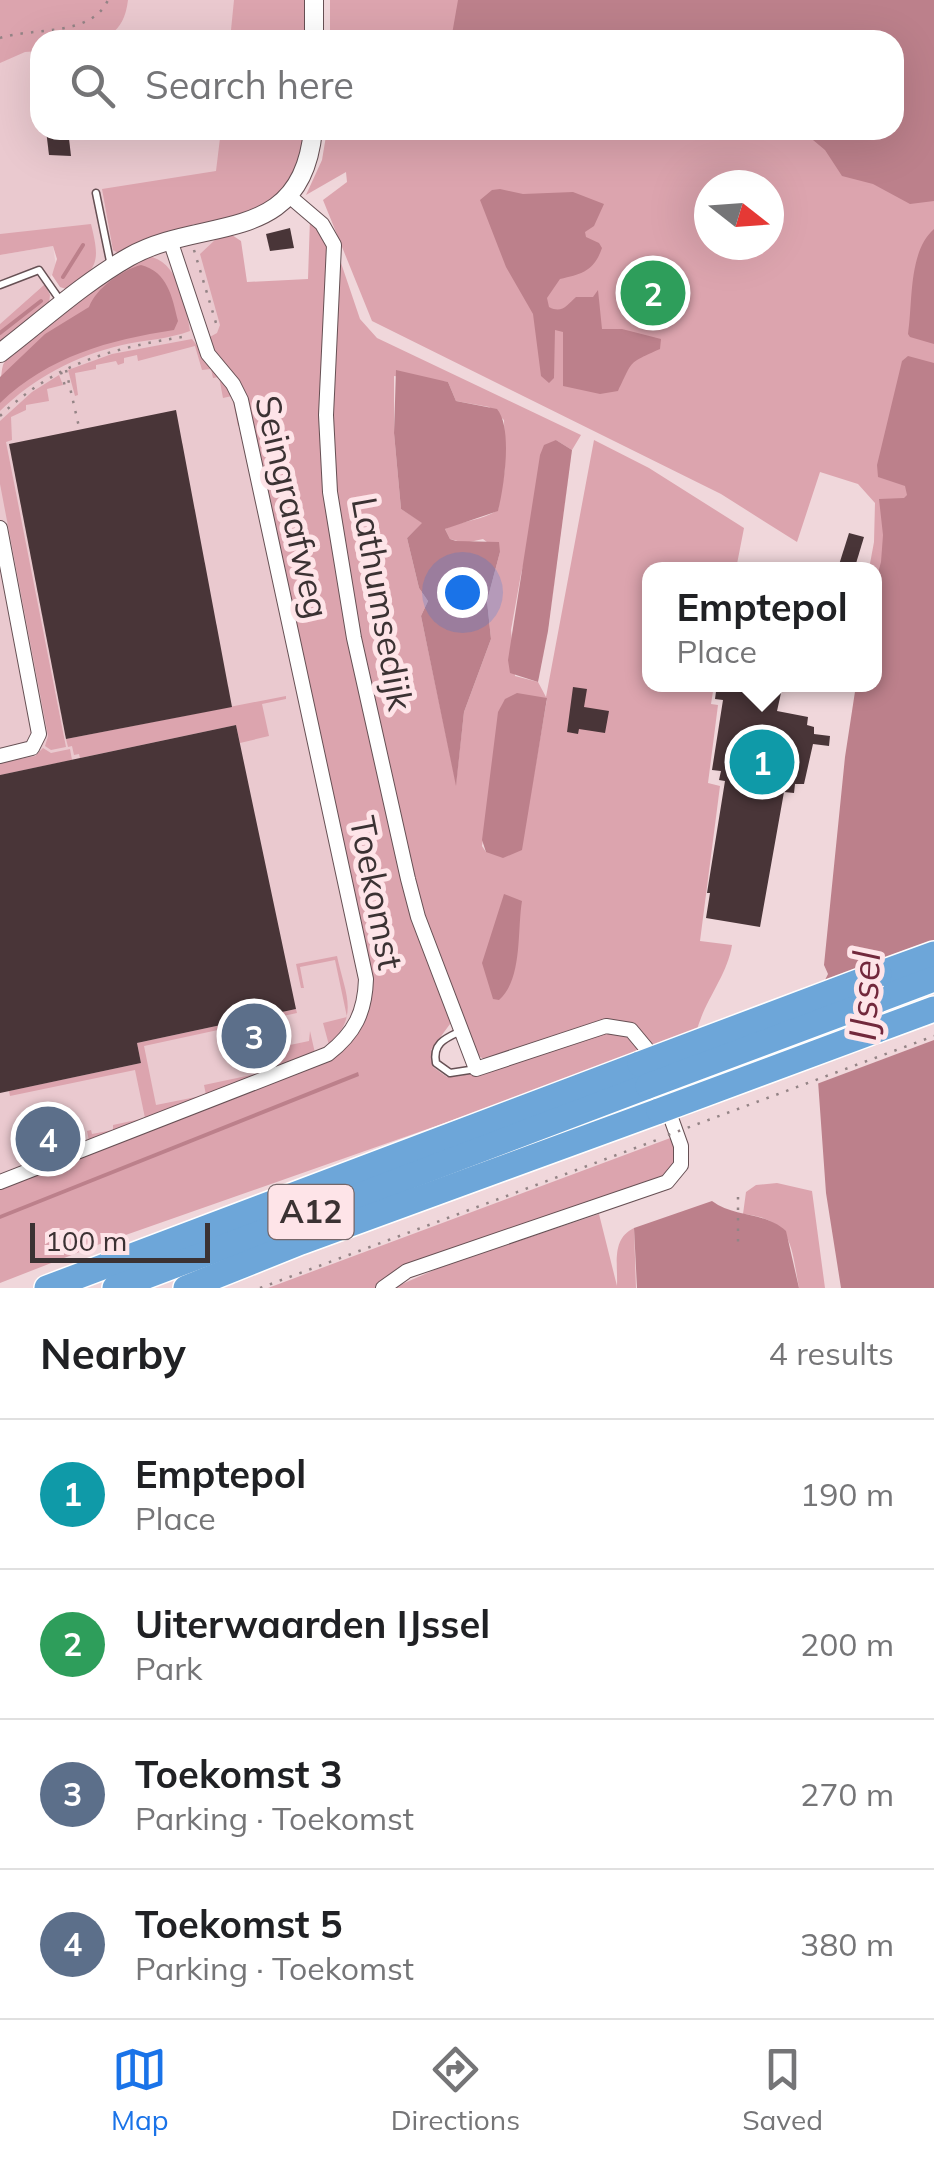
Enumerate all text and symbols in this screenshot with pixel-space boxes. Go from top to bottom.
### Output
search box [30,30,904,140]
icon: search [65,58,120,113]
text: Search here [145,61,354,109]
north arrow [694,170,784,260]
pin: 2 [620,256,686,330]
street label: Seingraafweg [246,391,340,622]
street label: Lathumsedijk [343,494,424,715]
popup [642,562,882,692]
your location [437,567,488,618]
text: Emptepol [676,583,848,631]
text: Place [676,631,757,671]
pin: 1 [730,724,794,800]
street label: Toekomst [341,812,413,973]
water label: IJssel [838,950,890,1042]
pin: 3 [222,998,286,1074]
pin: 4 [15,1102,80,1176]
road number: A12 [268,1185,354,1239]
scale bar [30,1218,210,1262]
text: 100 m [45,1223,127,1258]
text: Nearby [40,1327,186,1380]
text: 4 results [769,1333,894,1373]
text: Emptepol [135,1450,306,1498]
text: 1 [63,1474,82,1514]
text: 190 m [800,1474,894,1514]
text: Place [135,1498,216,1538]
text: Uiterwaarden IJssel [135,1600,490,1648]
text: 2 [63,1624,82,1664]
text: 200 m [800,1624,894,1664]
text: Park [135,1648,202,1688]
text: Toekomst 3 [135,1750,343,1798]
text: 3 [63,1774,82,1814]
text: 270 m [800,1774,894,1814]
text: Parking · Toekomst [135,1798,414,1838]
text: Toekomst 5 [135,1900,343,1948]
text: 4 [63,1924,82,1964]
text: 380 m [800,1924,894,1964]
text: Parking · Toekomst [135,1948,414,1988]
tab: Map [111,2042,169,2137]
tab: Directions [391,2042,520,2137]
tab: Saved [742,2042,823,2137]

